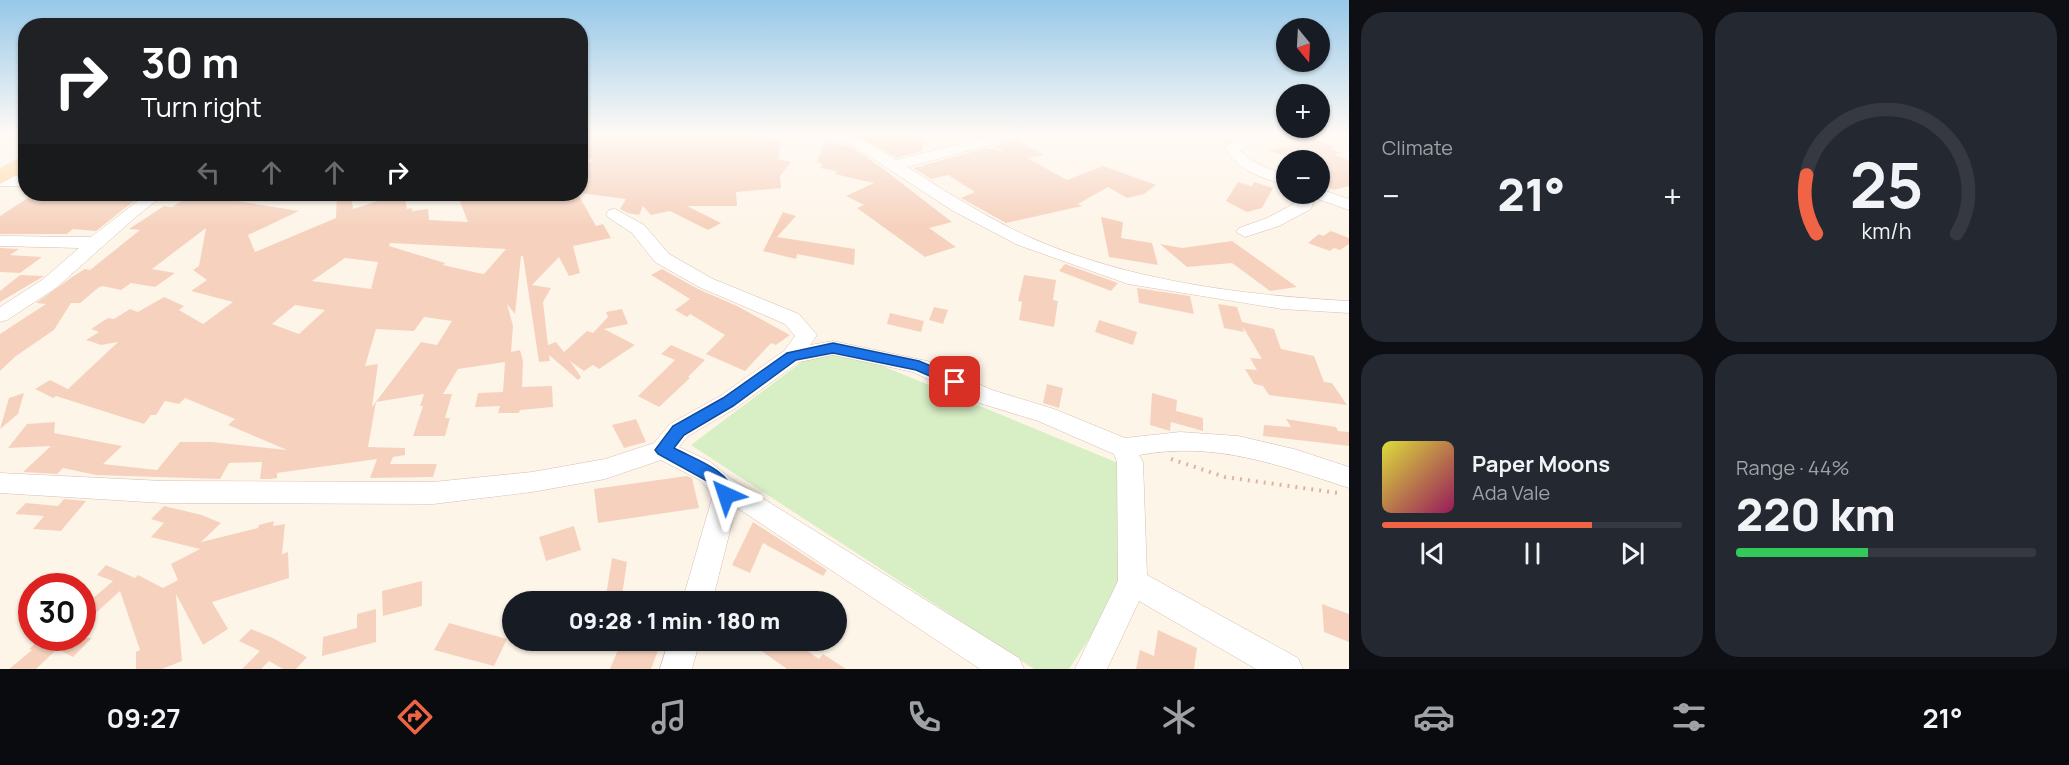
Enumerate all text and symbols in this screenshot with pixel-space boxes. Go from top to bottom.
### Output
north arrow [1276,18,1330,72]
map controls [1276,18,1330,204]
text: 30 m [141,33,239,91]
icon: right [42,42,120,120]
button: + [1276,84,1330,138]
text: Turn right [141,88,262,125]
text: Climate [1382,134,1453,161]
text: 25 [1849,141,1923,227]
button: − [1276,150,1330,204]
icon: left [192,156,225,189]
icon: ahead [255,156,288,189]
icon: ahead [318,156,351,189]
icon: right [381,156,414,189]
text: 21° [1497,163,1565,225]
text: − [1382,173,1400,218]
text: + [1663,173,1682,218]
text: km/h [1861,216,1911,245]
pin [929,356,980,407]
icon: arrive [938,365,971,398]
text: Paper Moons [1472,449,1610,479]
text: Range · 44% [1736,454,1849,481]
position arrow [694,463,758,527]
text: Ada Vale [1472,479,1550,506]
text: 220 km [1736,483,1896,545]
icon: previous [1416,537,1449,570]
icon: pause [1516,537,1549,570]
icon: next [1616,537,1649,570]
speed limit sign: 30 [18,573,96,651]
text: 09:28 · 1 min · 180 m [569,606,780,636]
icon: directions [394,696,436,738]
icon: music [648,696,690,738]
icon: phone [903,696,945,738]
icon: climate [1158,696,1200,738]
icon: car [1413,696,1455,738]
icon: filters [1668,696,1710,738]
text: 09:27 [106,699,181,736]
text: 21° [1922,699,1963,736]

